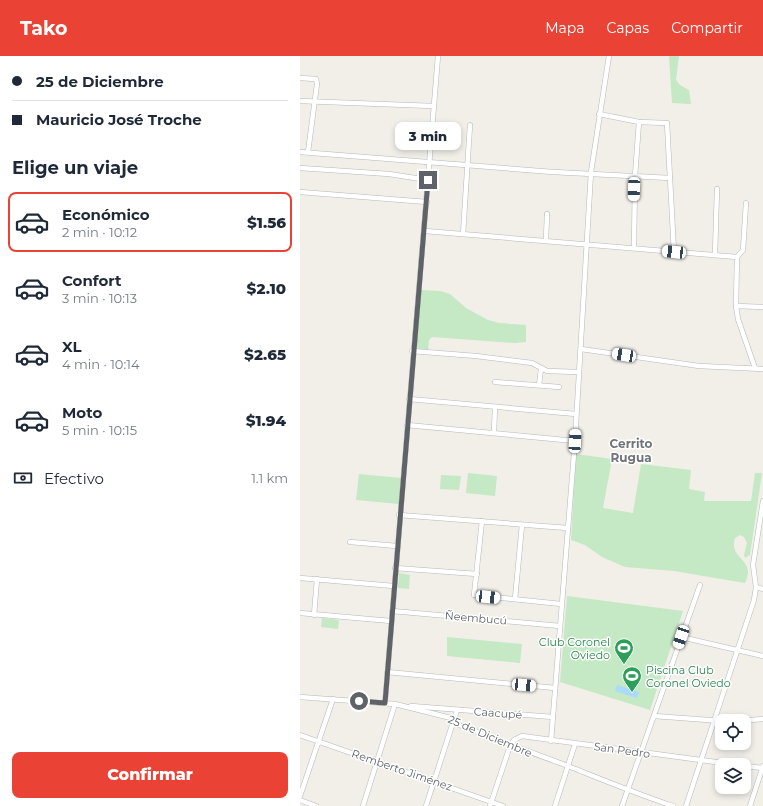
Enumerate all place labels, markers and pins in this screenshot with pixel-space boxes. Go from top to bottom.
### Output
place label: Club Coronel Oviedo [539,635,610,662]
sports icon: Club Coronel Oviedo [613,637,635,665]
place label: Piscina Club Coronel Oviedo [646,663,731,690]
sports icon: Piscina Club Coronel Oviedo [621,665,643,693]

